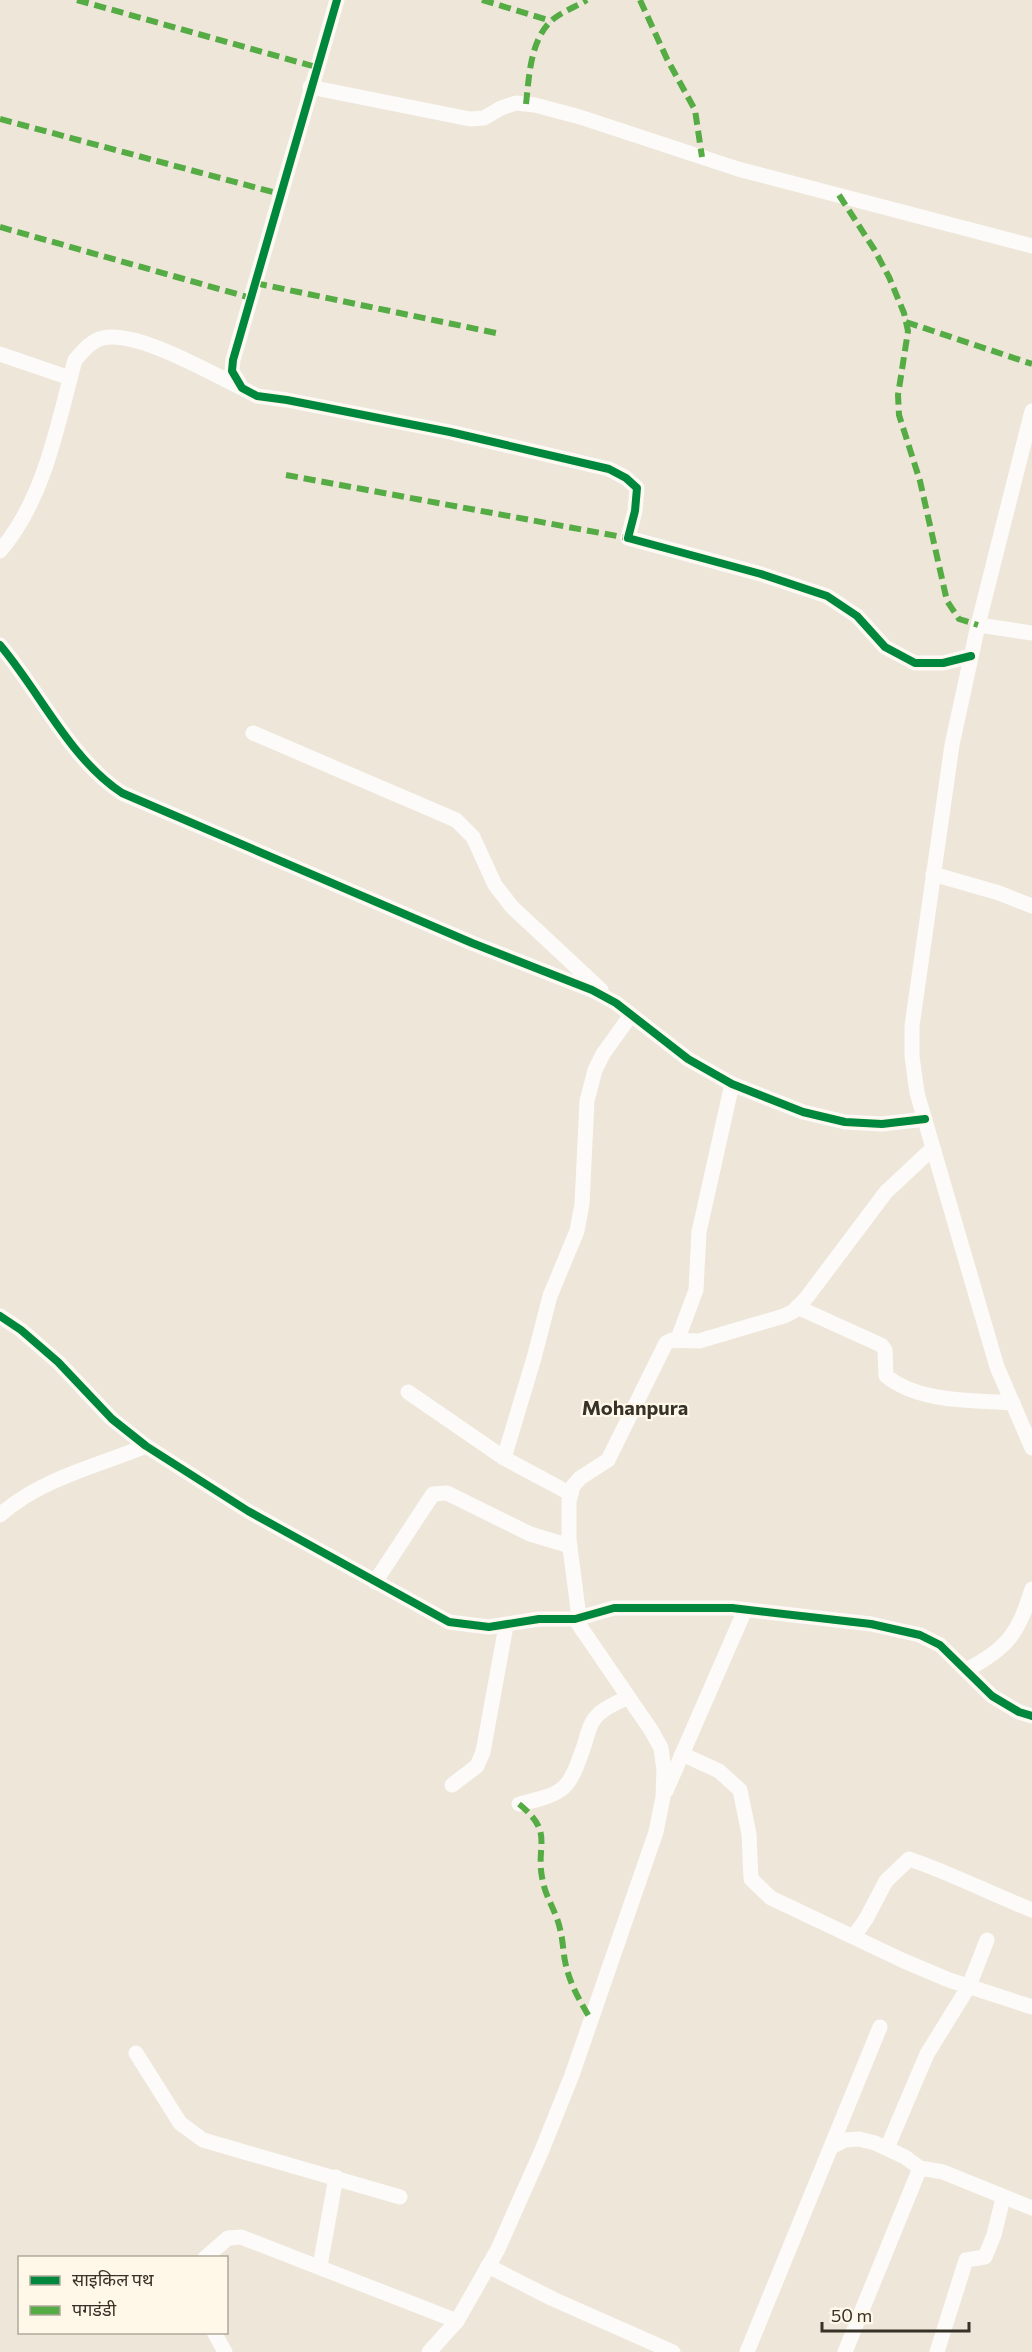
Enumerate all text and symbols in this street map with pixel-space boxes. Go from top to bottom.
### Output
district label: Mohanpura [582,1395,688,1419]
legend [18,2256,228,2334]
text: साइकिल पथ [72,2268,154,2290]
scale bar [822,2295,969,2333]
text: पगडंडी [72,2298,117,2320]
text: 50 m [831,2304,872,2326]

